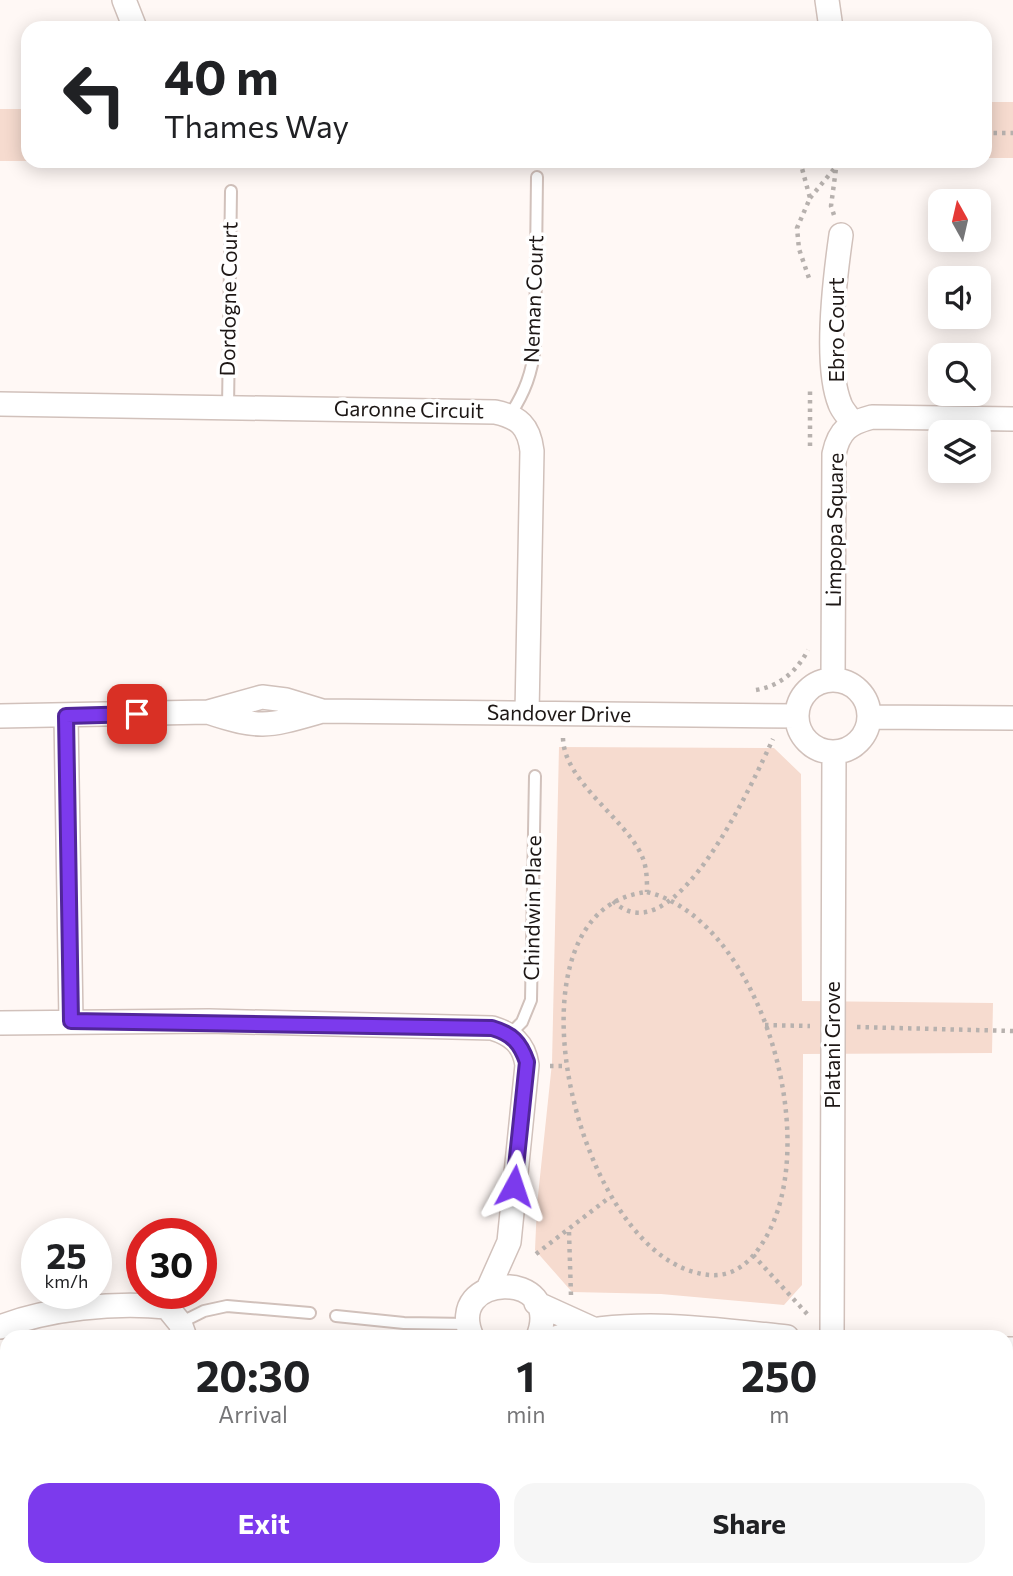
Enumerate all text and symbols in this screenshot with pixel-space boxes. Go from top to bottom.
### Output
text: 40 m [164,45,279,105]
icon: left [49,49,140,140]
text: Thames Way [164,105,349,145]
north arrow [928,189,990,252]
map controls [928,189,991,483]
street label: Dordogne Court [214,221,241,377]
street label: Neman Court [518,235,547,363]
button: sound [928,266,991,329]
street label: Ebro Court [823,277,848,383]
button: search [928,343,991,406]
street label: Garonne Circuit [334,395,484,422]
button: layers [928,420,991,483]
street label: Limpopa Square [820,452,847,607]
pin [107,684,167,744]
icon: arrive [118,695,156,733]
street label: Sandover Drive [487,699,631,726]
street label: Chindwin Place [518,835,545,981]
street label: Platani Grove [819,981,844,1109]
position arrow [477,1149,551,1223]
speed limit sign: 30 [126,1218,217,1309]
text: 25 [46,1233,87,1276]
text: km/h [45,1270,88,1292]
text: 20:30 [196,1349,311,1401]
text: 1 [516,1349,535,1401]
text: 250 [741,1349,817,1401]
text: Arrival [218,1400,288,1428]
text: min [506,1400,545,1428]
text: m [769,1400,789,1428]
button: Exit [28,1483,500,1563]
button: Share [514,1483,985,1563]

